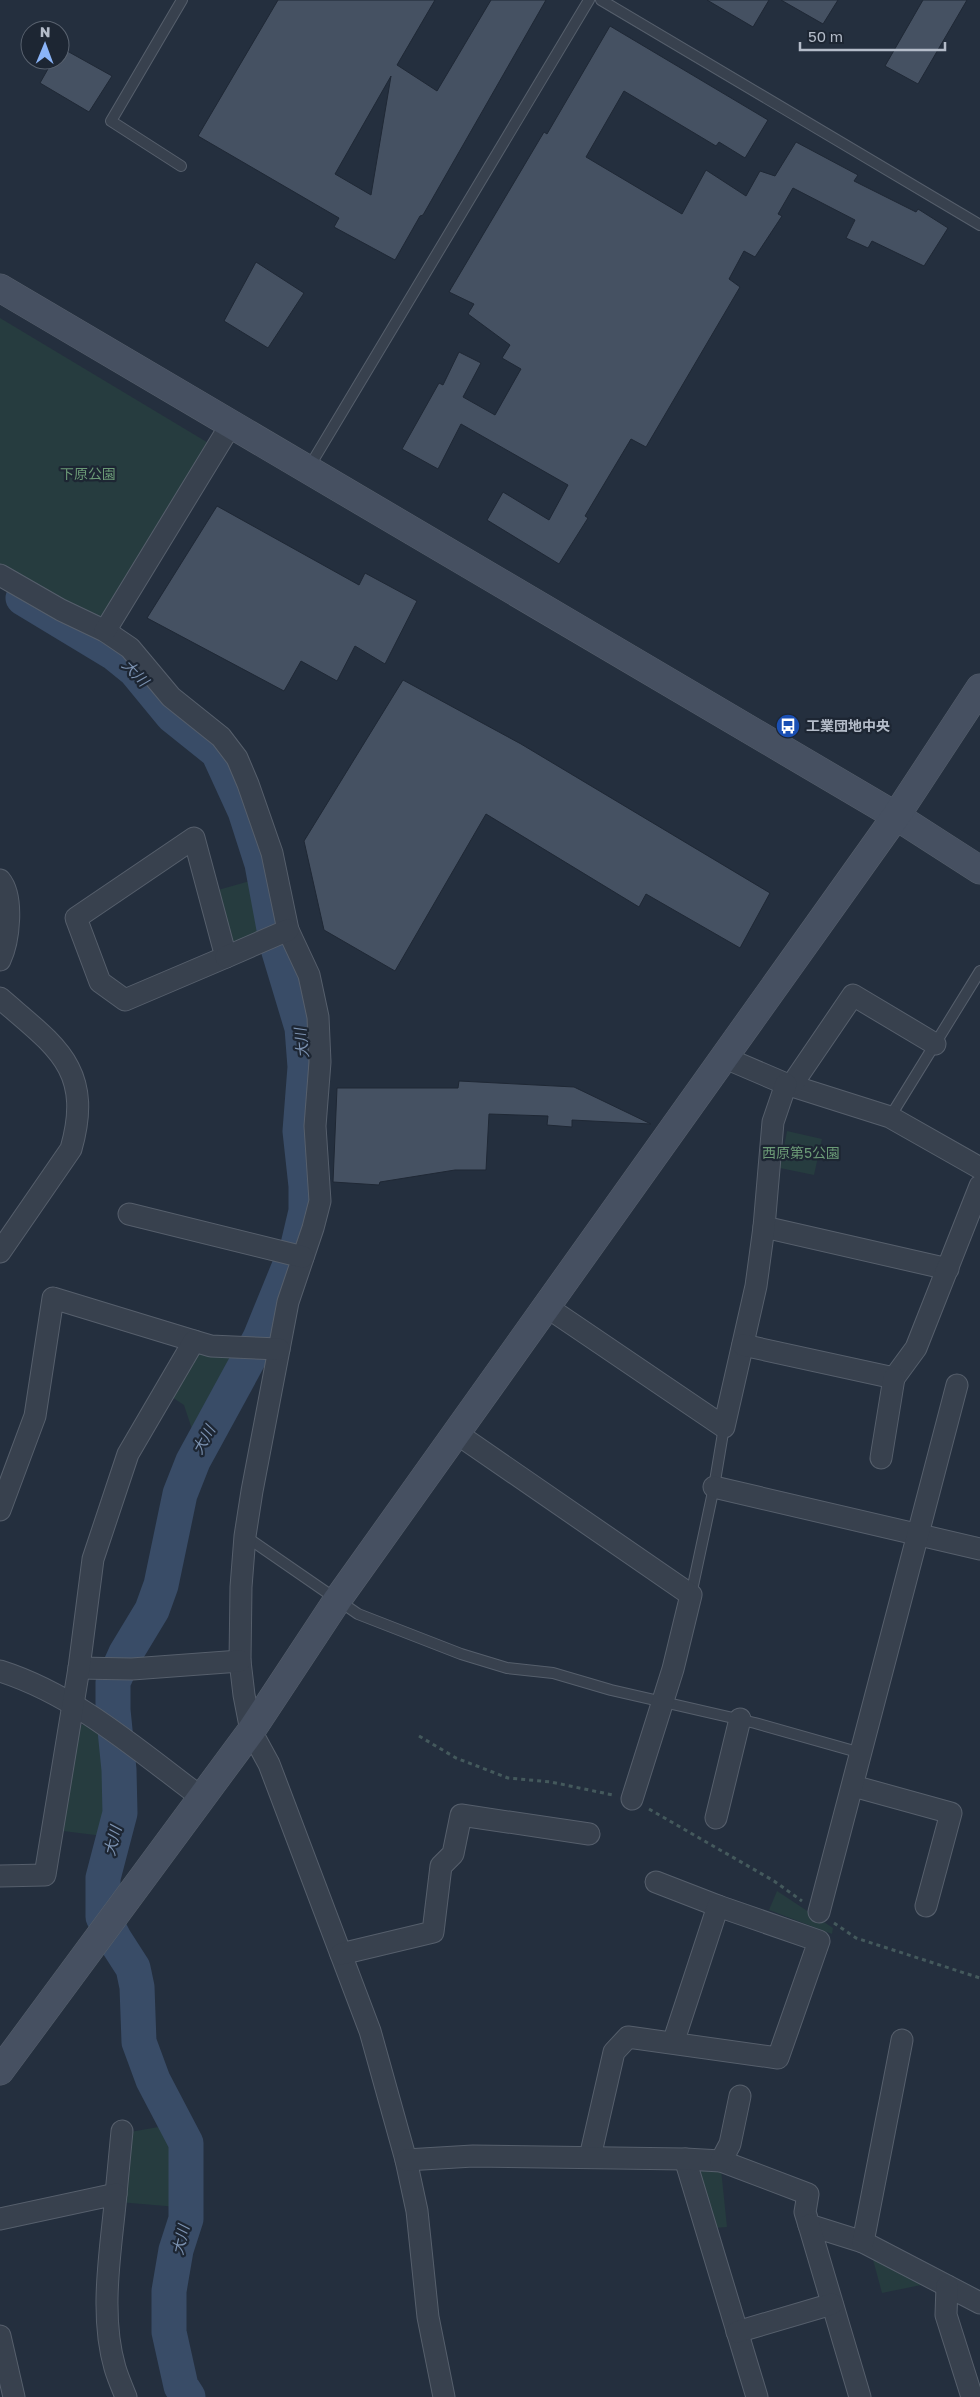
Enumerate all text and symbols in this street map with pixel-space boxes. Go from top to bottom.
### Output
north arrow [20,20,70,70]
scale bar [800,20,945,52]
text: N [40,23,51,40]
text: 50 m [808,27,843,45]
park label: 下原公園 [60,465,116,482]
water label: 大川 [119,655,154,691]
bus stop icon: 工業団地中央 [775,713,801,739]
place label: 工業団地中央 [806,717,890,734]
water label: 大川 [290,1025,312,1059]
park label: 西原第5公園 [762,1144,840,1161]
water label: 大川 [188,1420,219,1457]
water label: 大川 [100,1822,125,1857]
water label: 大川 [168,2221,193,2256]

